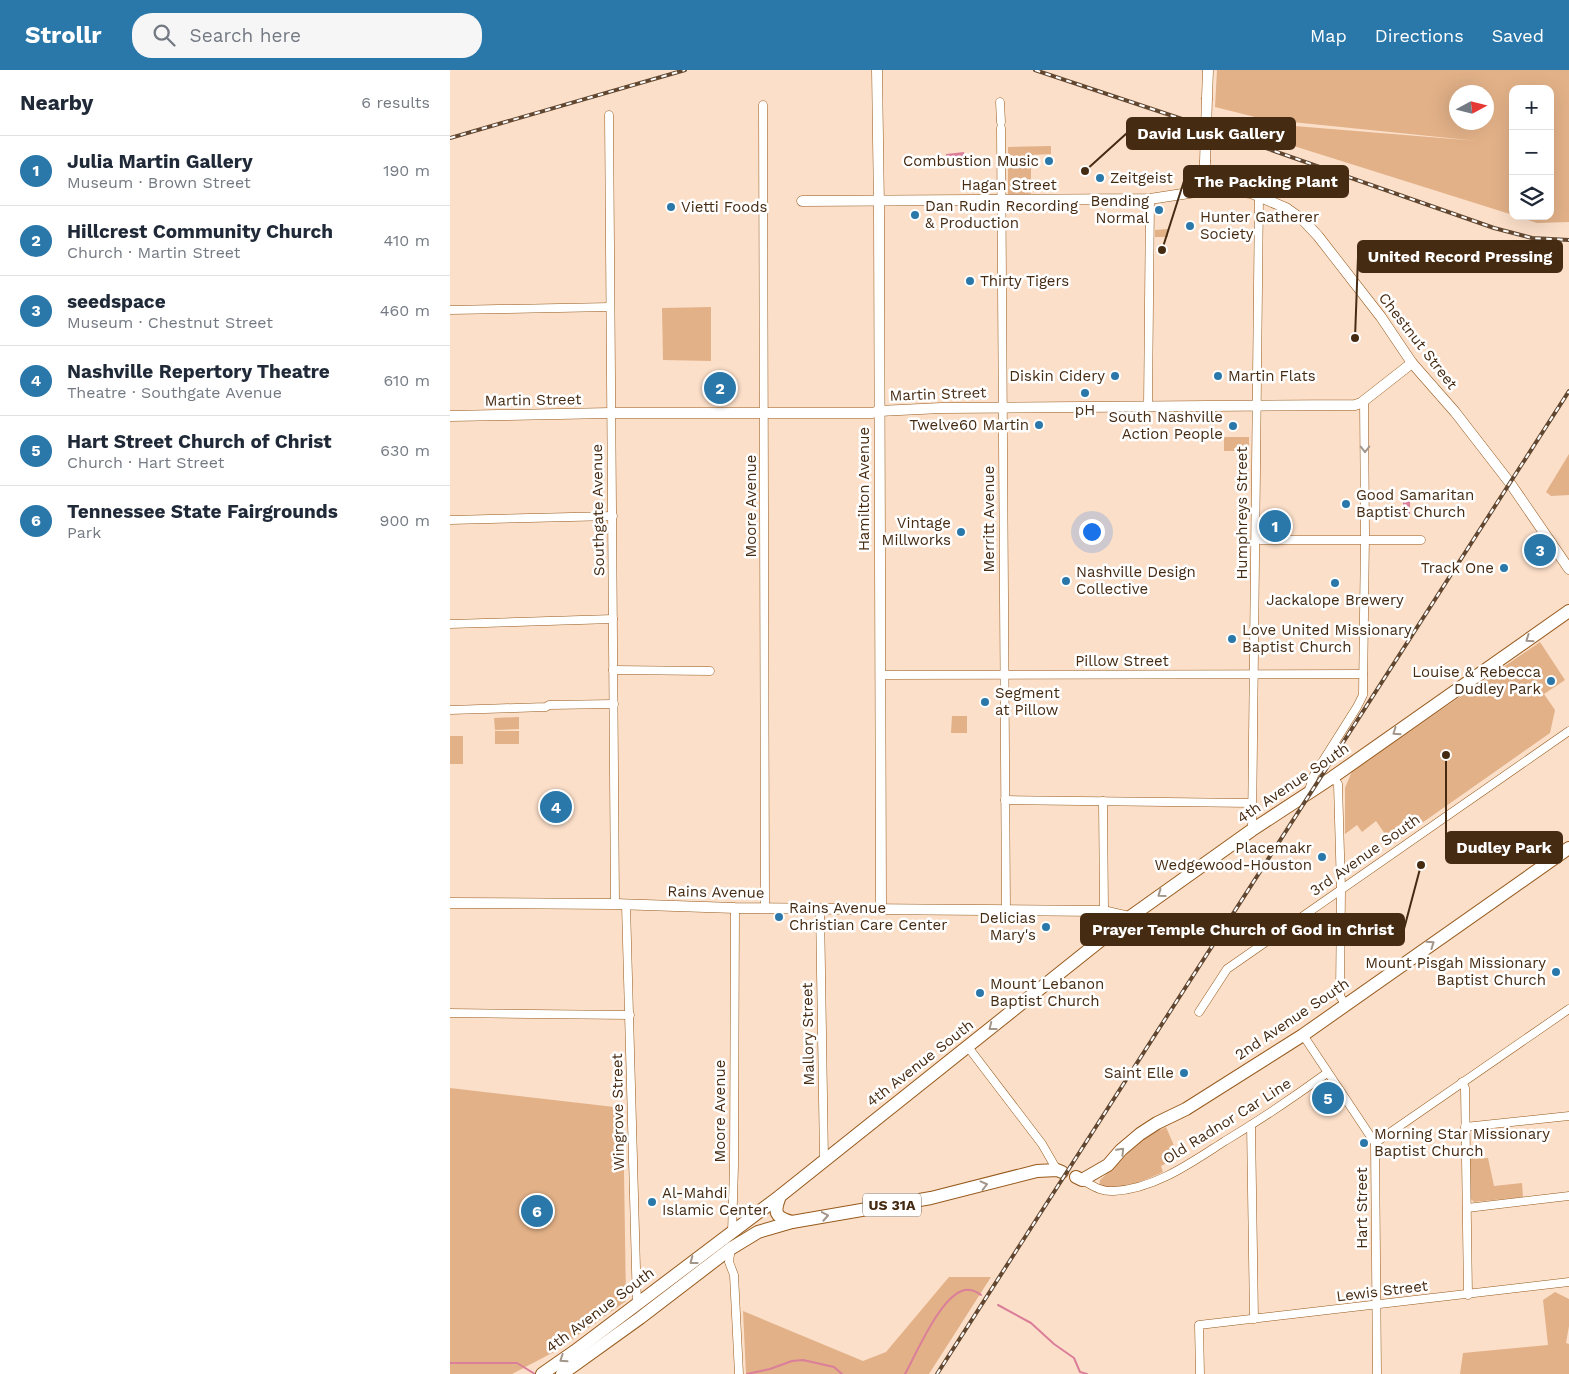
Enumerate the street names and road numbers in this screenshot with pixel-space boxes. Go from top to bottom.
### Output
street label: Hagan Street [961,176,1057,194]
street label: Chestnut Street [1375,289,1462,393]
street label: Martin Street [889,383,987,405]
street label: Martin Street [484,390,582,410]
street label: Hamilton Avenue [855,427,873,551]
street label: Southgate Avenue [588,444,608,576]
street label: Humphreys Street [1233,446,1251,580]
street label: Moore Avenue [742,455,760,557]
street label: Merritt Avenue [980,466,998,572]
street label: Pillow Street [1075,652,1169,670]
street label: 4th Avenue South [1234,739,1352,827]
street label: 3rd Avenue South [1307,810,1423,900]
street label: Rains Avenue [667,882,765,902]
street label: 2nd Avenue South [1232,974,1352,1064]
street label: Mallory Street [798,982,818,1086]
street label: 4th Avenue South [863,1016,977,1110]
street label: Wingrove Street [608,1053,628,1171]
street label: Moore Avenue [711,1060,729,1162]
street label: Old Radnor Car Line [1159,1074,1295,1168]
street label: Hart Street [1353,1166,1371,1249]
road number: US 31A [863,1194,921,1216]
street label: 4th Avenue South [542,1263,658,1357]
street label: Lewis Street [1335,1276,1429,1306]

